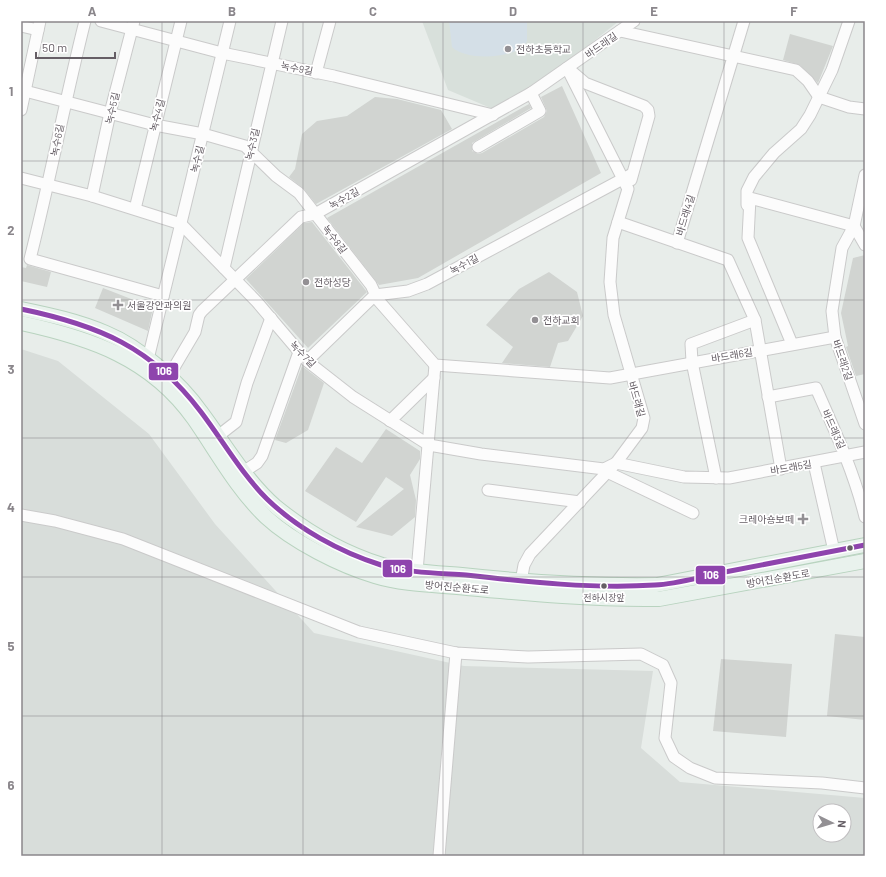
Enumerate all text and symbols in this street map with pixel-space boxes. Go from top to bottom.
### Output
text: A [88,3,97,19]
text: B [228,3,236,19]
text: C [369,3,377,19]
text: D [509,3,517,19]
text: E [650,3,658,19]
text: F [790,3,798,19]
street label: 바드래길 [582,30,620,60]
scale bar [36,34,115,60]
text: 50 m [42,40,67,54]
place label: 전하초등학교 [516,43,571,55]
marker: 전하초등학교 [503,44,513,54]
street label: 녹수9길 [280,59,314,77]
text: 1 [9,83,13,99]
street label: 녹수5길 [102,91,122,125]
street label: 녹수4길 [147,97,167,133]
street label: 녹수6길 [48,123,66,157]
street label: 녹수3길 [242,127,262,161]
street label: 녹수길 [188,144,206,174]
street label: 녹수2길 [327,185,361,211]
street label: 바드래4길 [673,193,697,237]
text: 2 [7,222,15,238]
street label: 녹수8길 [320,222,350,256]
street label: 녹수1길 [447,251,481,277]
place label: 전하성당 [314,276,351,288]
marker: 전하성당 [301,277,311,287]
marker: 서울강안과의원 [112,299,124,311]
place label: 서울강안과의원 [127,299,191,311]
place label: 전하교회 [543,314,580,326]
marker: 전하교회 [530,315,540,325]
street label: 녹수7길 [287,338,319,370]
street label: 바드래2길 [830,338,856,382]
street label: 바드래6길 [710,345,754,365]
text: 3 [7,361,15,377]
line badge: 106 [148,362,179,381]
text: 106 [156,364,172,377]
street label: 바드래길 [626,380,648,418]
street label: 바드래3길 [820,407,848,451]
street label: 바드래5길 [769,457,813,477]
text: 4 [7,499,15,515]
place label: 크레아숑보떼 [739,513,794,525]
marker: 크레아숑보떼 [797,513,809,525]
unlabelled marker [845,543,855,553]
line badge: 106 [382,559,413,578]
text: 106 [390,562,406,575]
line badge: 106 [695,565,726,585]
street label: 방어진순환도로 [745,566,811,590]
text: 106 [703,568,719,581]
street label: 방어진순환도로 [424,578,490,596]
marker: 전하시장앞 [599,581,609,591]
place label: 전하시장앞 [583,592,625,603]
text: 5 [7,638,15,654]
text: 6 [8,777,15,793]
north arrow [812,803,852,843]
text: N [836,820,849,828]

